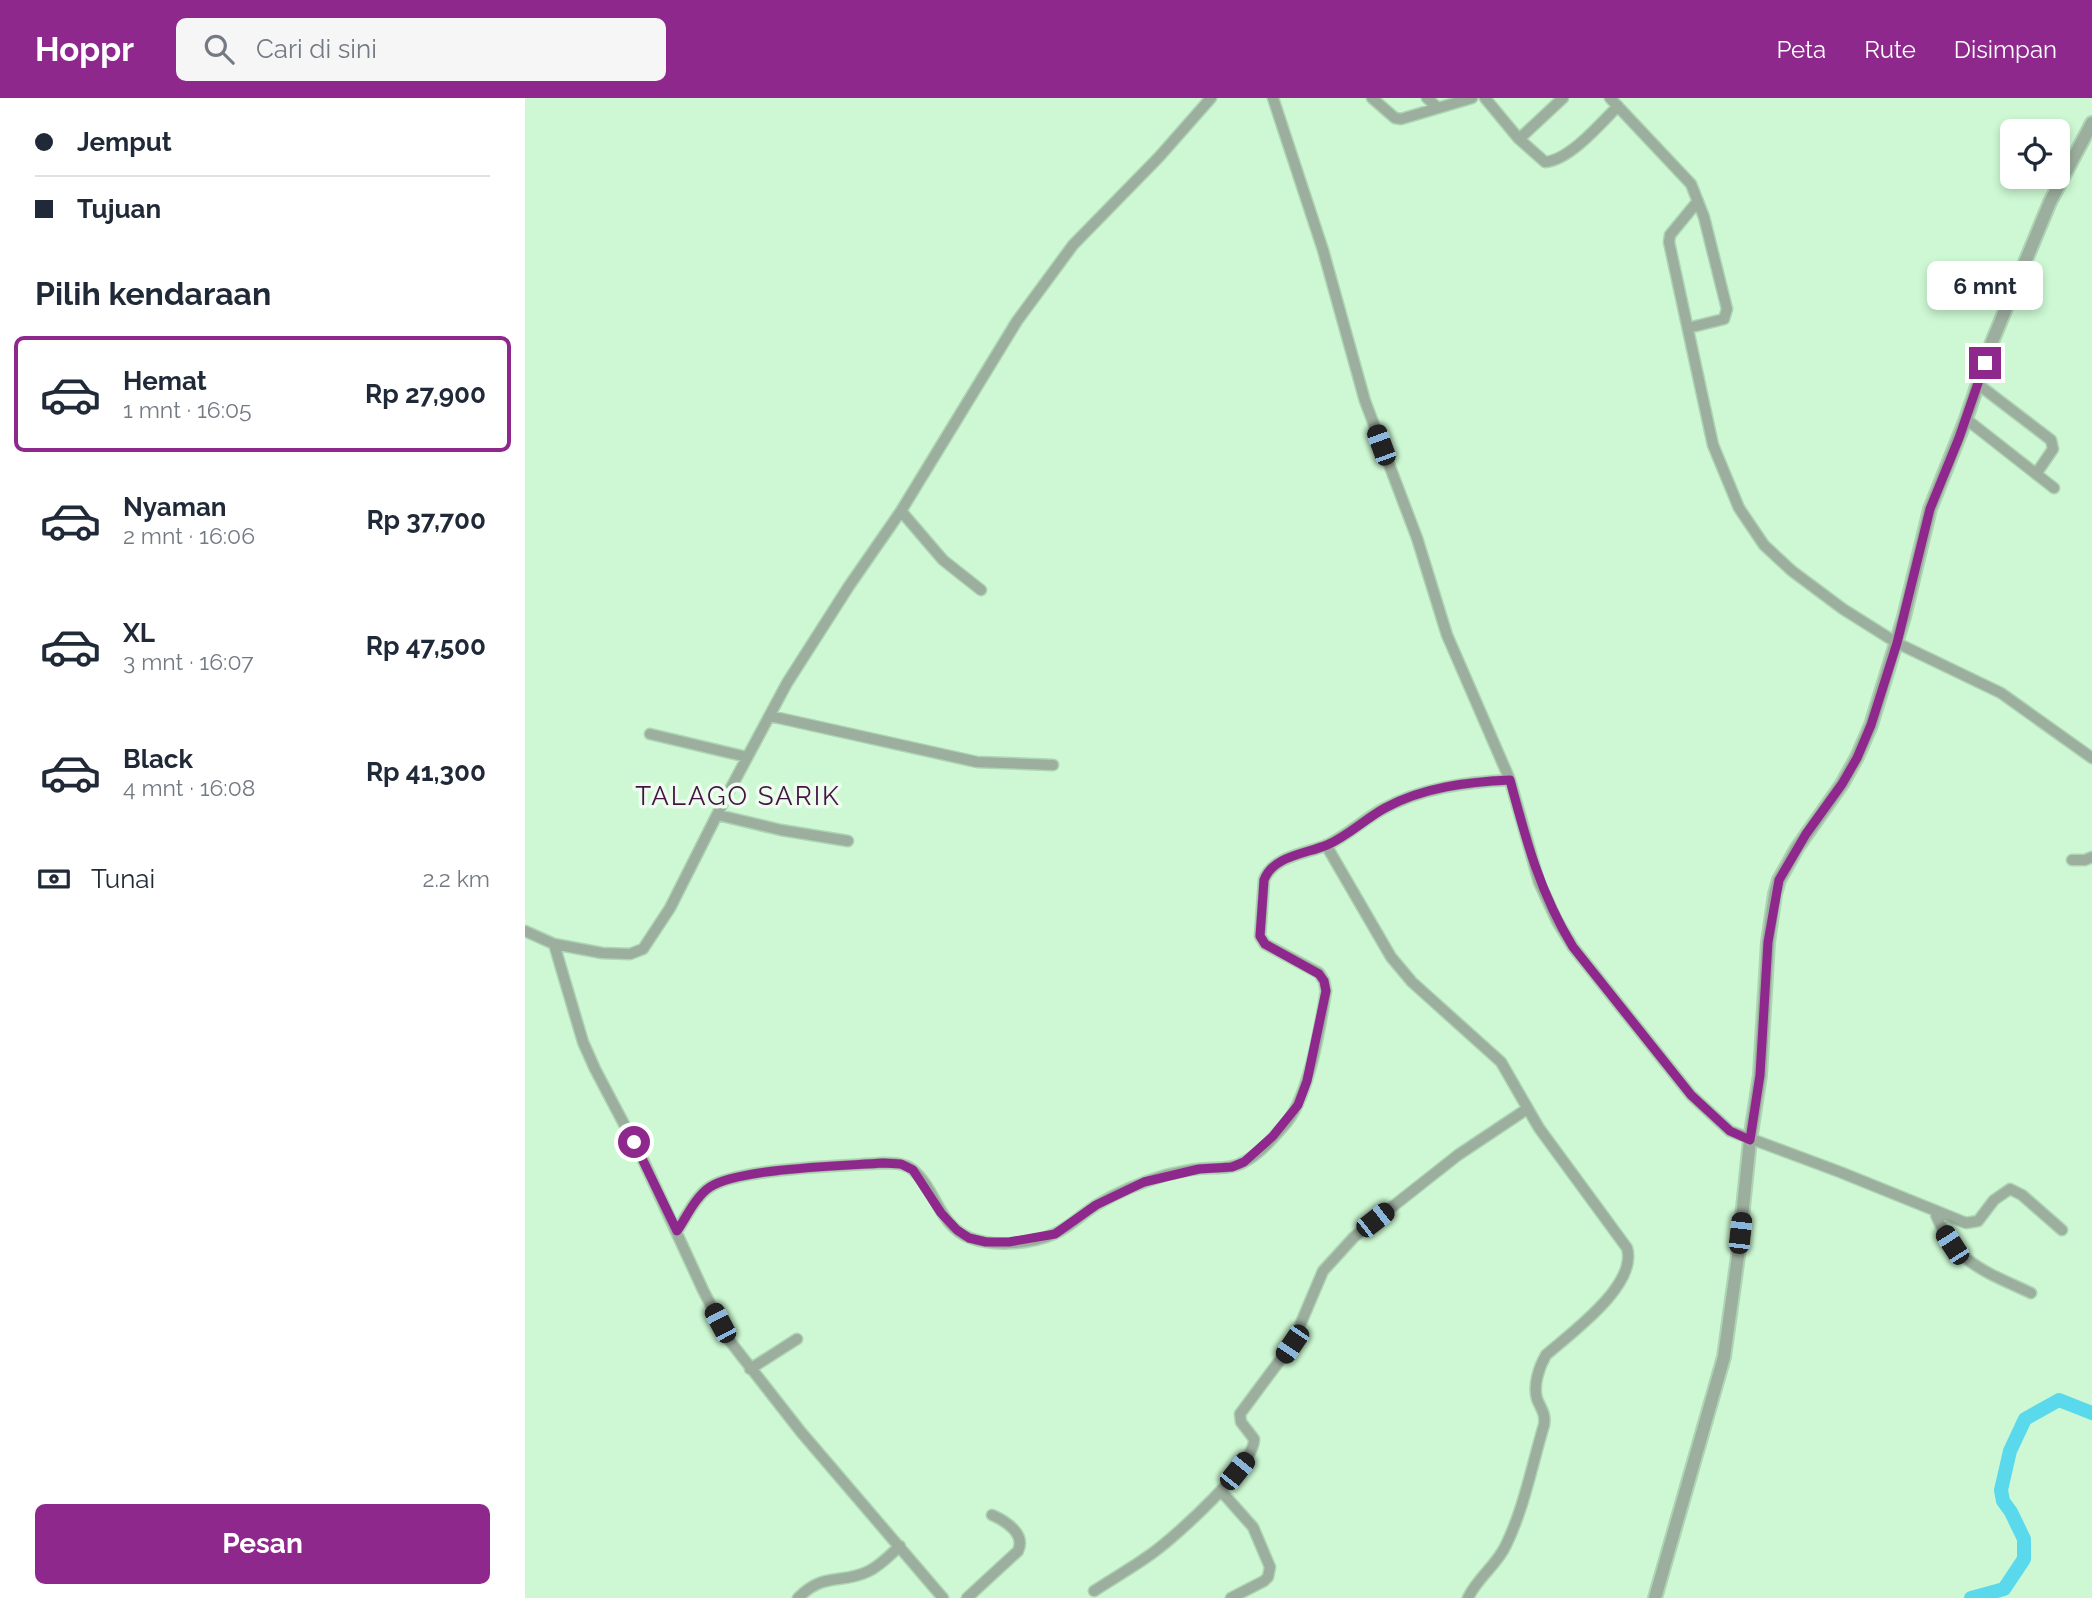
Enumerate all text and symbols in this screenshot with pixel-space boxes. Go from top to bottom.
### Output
search box [176,18,666,81]
text: Hoppr [35,30,134,69]
icon: search [200,30,238,68]
text: Cari di sini [256,34,377,64]
text: Peta [1776,35,1826,64]
text: Rute [1864,35,1916,64]
text: Disimpan [1954,35,2057,64]
map controls [2000,119,2070,189]
button: locate [2000,119,2070,189]
text: Jemput [77,127,172,157]
text: Tujuan [77,194,161,224]
callout: 6 mnt [1927,261,2043,310]
text: 6 mnt [1953,272,2017,299]
text: Pilih kendaraan [35,275,271,312]
route end [1969,347,2001,379]
icon: car [39,363,102,426]
text: Hemat [123,366,207,396]
text: Rp 27,900 [365,379,486,409]
text: 1 mnt · 16:05 [123,396,252,423]
car [1364,422,1399,468]
icon: car [39,489,102,552]
text: Nyaman [123,492,227,522]
text: Rp 37,700 [366,505,486,535]
text: 2 mnt · 16:06 [123,522,255,549]
icon: car [39,615,102,678]
text: XL [123,618,155,648]
text: Rp 47,500 [366,631,486,661]
text: 3 mnt · 16:07 [123,648,254,675]
icon: car [39,741,102,804]
text: Black [123,744,193,774]
text: Rp 41,300 [366,757,486,787]
text: 4 mnt · 16:08 [123,774,255,801]
district label: TALAGO SARIK [635,781,841,811]
icon: cash [35,860,73,898]
text: Tunai [91,864,155,894]
text: 2.2 km [422,865,490,892]
route start [618,1126,650,1158]
car [1352,1199,1399,1241]
car [1728,1211,1753,1255]
car [1932,1222,1973,1268]
car [701,1300,740,1346]
car [1272,1321,1313,1367]
car [1216,1448,1259,1494]
button: Pesan [35,1504,490,1584]

